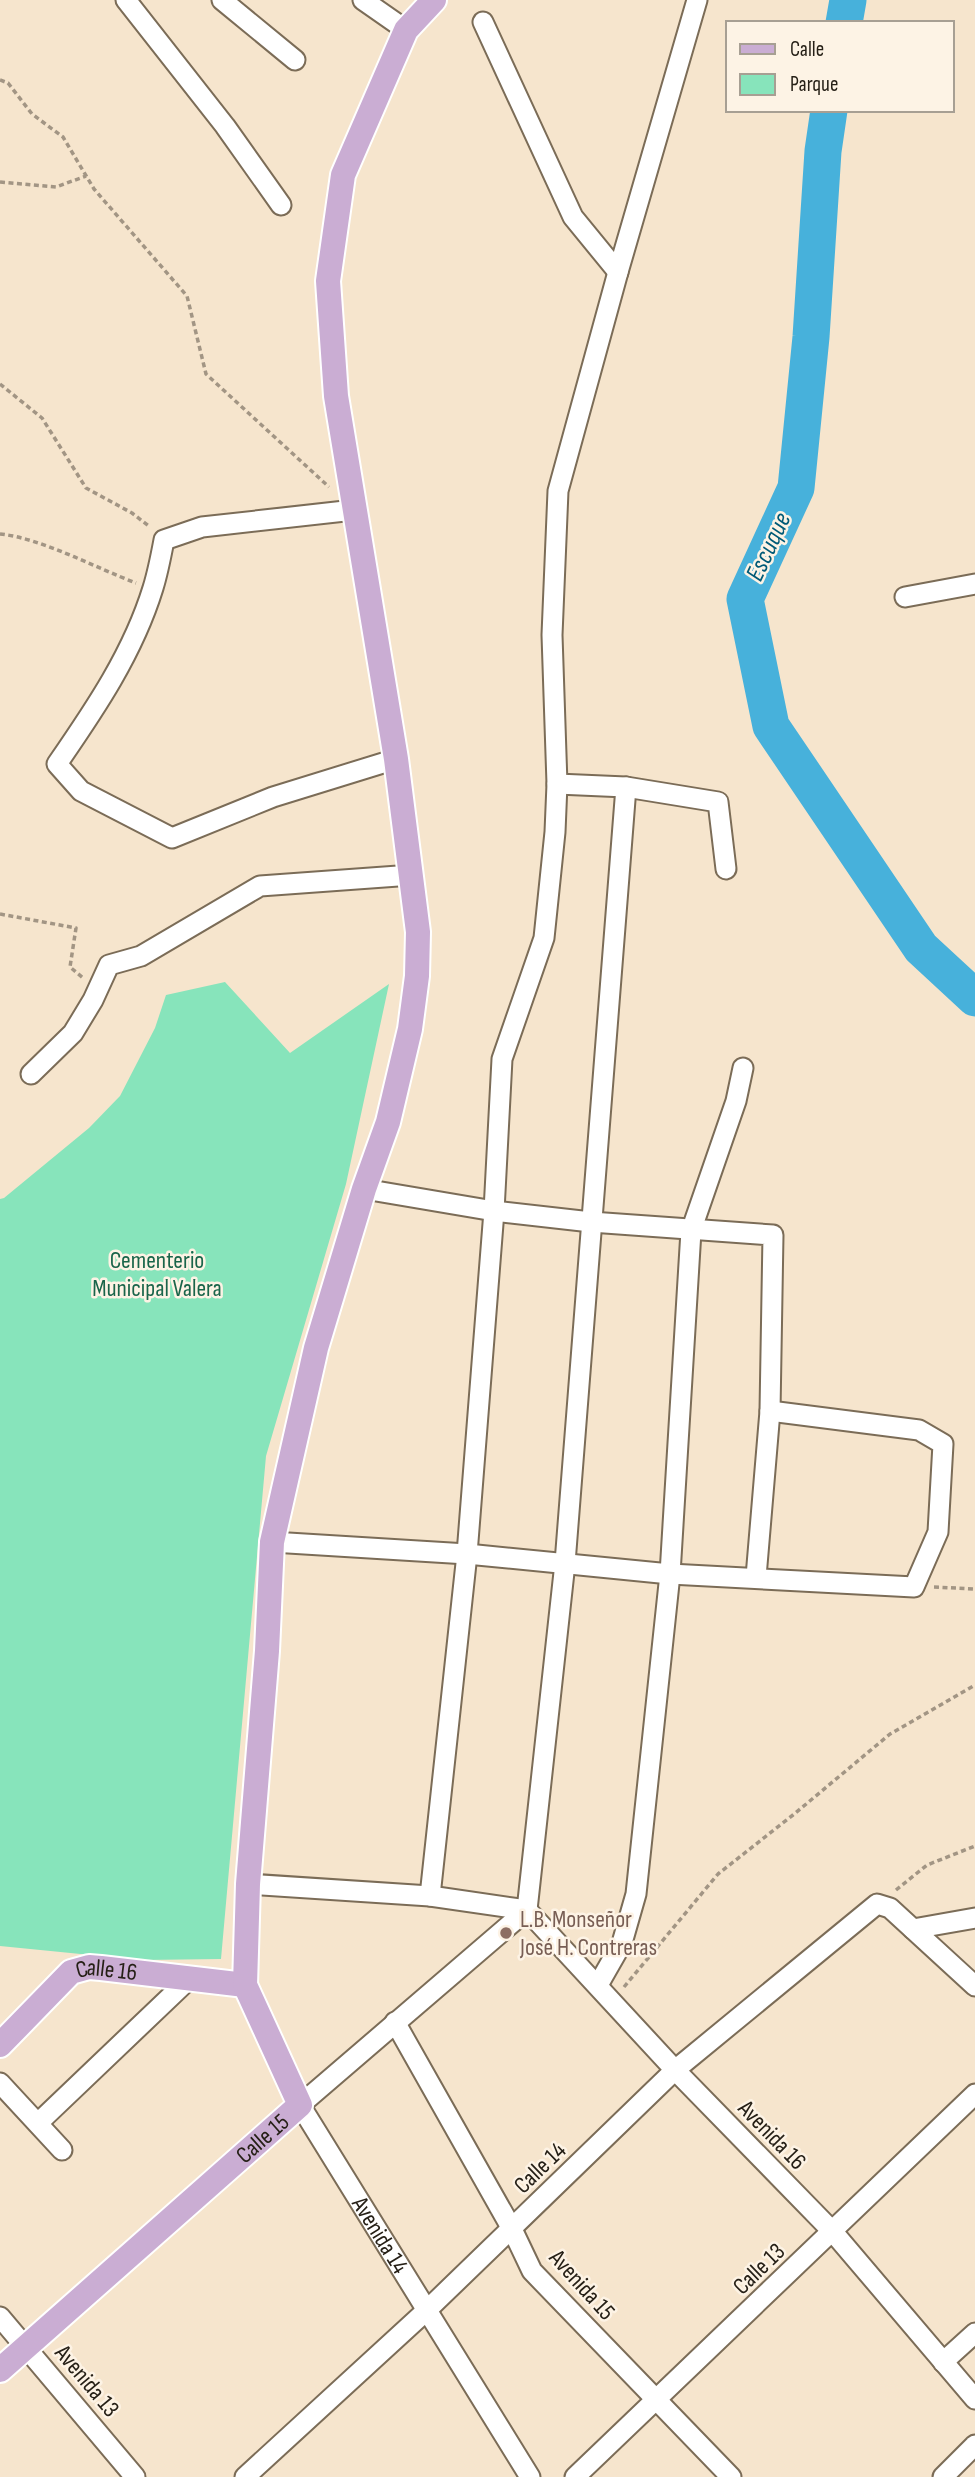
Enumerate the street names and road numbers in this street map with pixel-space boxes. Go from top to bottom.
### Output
street label: Calle 16 [72,1952,139,1987]
street label: Avenida 16 [731,2093,812,2176]
street label: Calle 15 [230,2107,295,2169]
street label: Calle 14 [508,2136,572,2200]
street label: Avenida 14 [345,2190,415,2279]
street label: Calle 13 [727,2237,791,2301]
street label: Avenida 15 [542,2243,621,2326]
street label: Avenida 13 [48,2338,125,2423]

